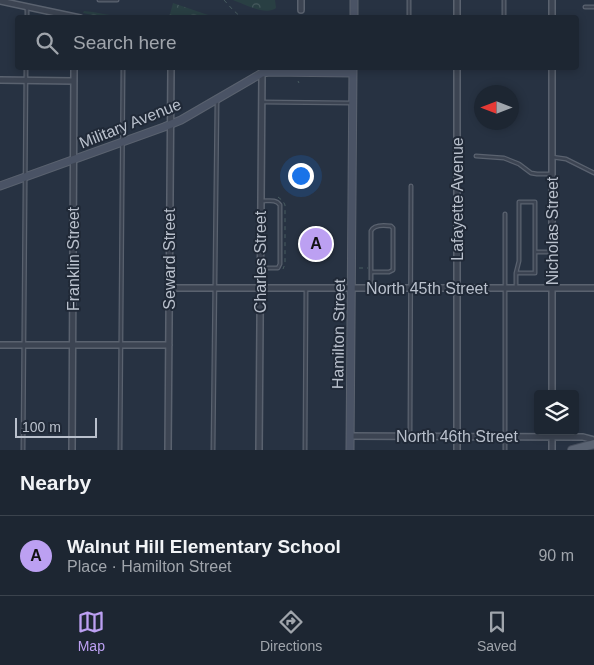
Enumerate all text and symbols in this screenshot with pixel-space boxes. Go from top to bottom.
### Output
search box [15,15,579,70]
icon: search [33,29,61,57]
text: Search here [73,32,177,53]
north arrow [474,85,519,130]
street label: Military Avenue [77,95,184,152]
street label: Lafayette Avenue [449,137,466,261]
your location [288,163,314,189]
street label: Nicholas Street [544,176,561,285]
street label: Franklin Street [65,206,82,311]
street label: Seward Street [161,208,178,310]
street label: Charles Street [252,210,269,313]
pin: A [300,225,332,263]
street label: Hamilton Street [329,278,348,389]
street label: North 45th Street [366,280,488,297]
map controls [534,390,579,435]
button: layers [534,390,579,435]
scale bar [15,415,98,438]
text: 100 m [22,419,61,435]
street label: North 46th Street [396,428,518,445]
text: Nearby [20,471,91,494]
text: Walnut Hill Elementary School [67,536,341,557]
text: A [30,547,42,564]
text: 90 m [538,547,574,564]
text: Place · Hamilton Street [67,558,232,575]
tab: Map [77,608,105,654]
tab: Directions [260,608,322,654]
tab: Saved [477,608,517,654]

